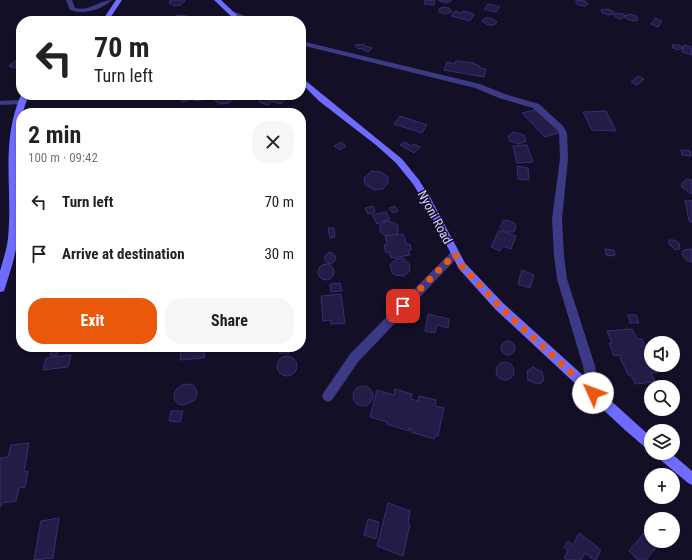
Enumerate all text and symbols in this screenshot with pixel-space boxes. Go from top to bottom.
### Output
text: 70 m [94,31,150,64]
icon: left [28,32,80,84]
text: Turn left [94,65,153,86]
text: 2 min [28,121,81,149]
button: close [252,121,294,163]
text: 100 m · 09:42 [28,150,98,165]
street label: Nyoni Road [415,188,455,246]
icon: left [28,191,50,213]
text: Turn left [62,193,113,211]
text: 70 m [264,193,294,211]
icon: arrive [28,243,50,265]
text: Arrive at destination [62,245,185,263]
text: 30 m [264,245,294,263]
pin [386,289,420,323]
icon: arrive [392,295,414,317]
button: Exit [28,298,157,344]
button: Share [165,298,294,344]
map controls [644,336,680,548]
button: sound [644,336,680,372]
position arrow [572,372,614,414]
button: search [644,380,680,416]
button: layers [644,424,680,460]
button: + [644,468,680,504]
button: − [644,512,680,548]

